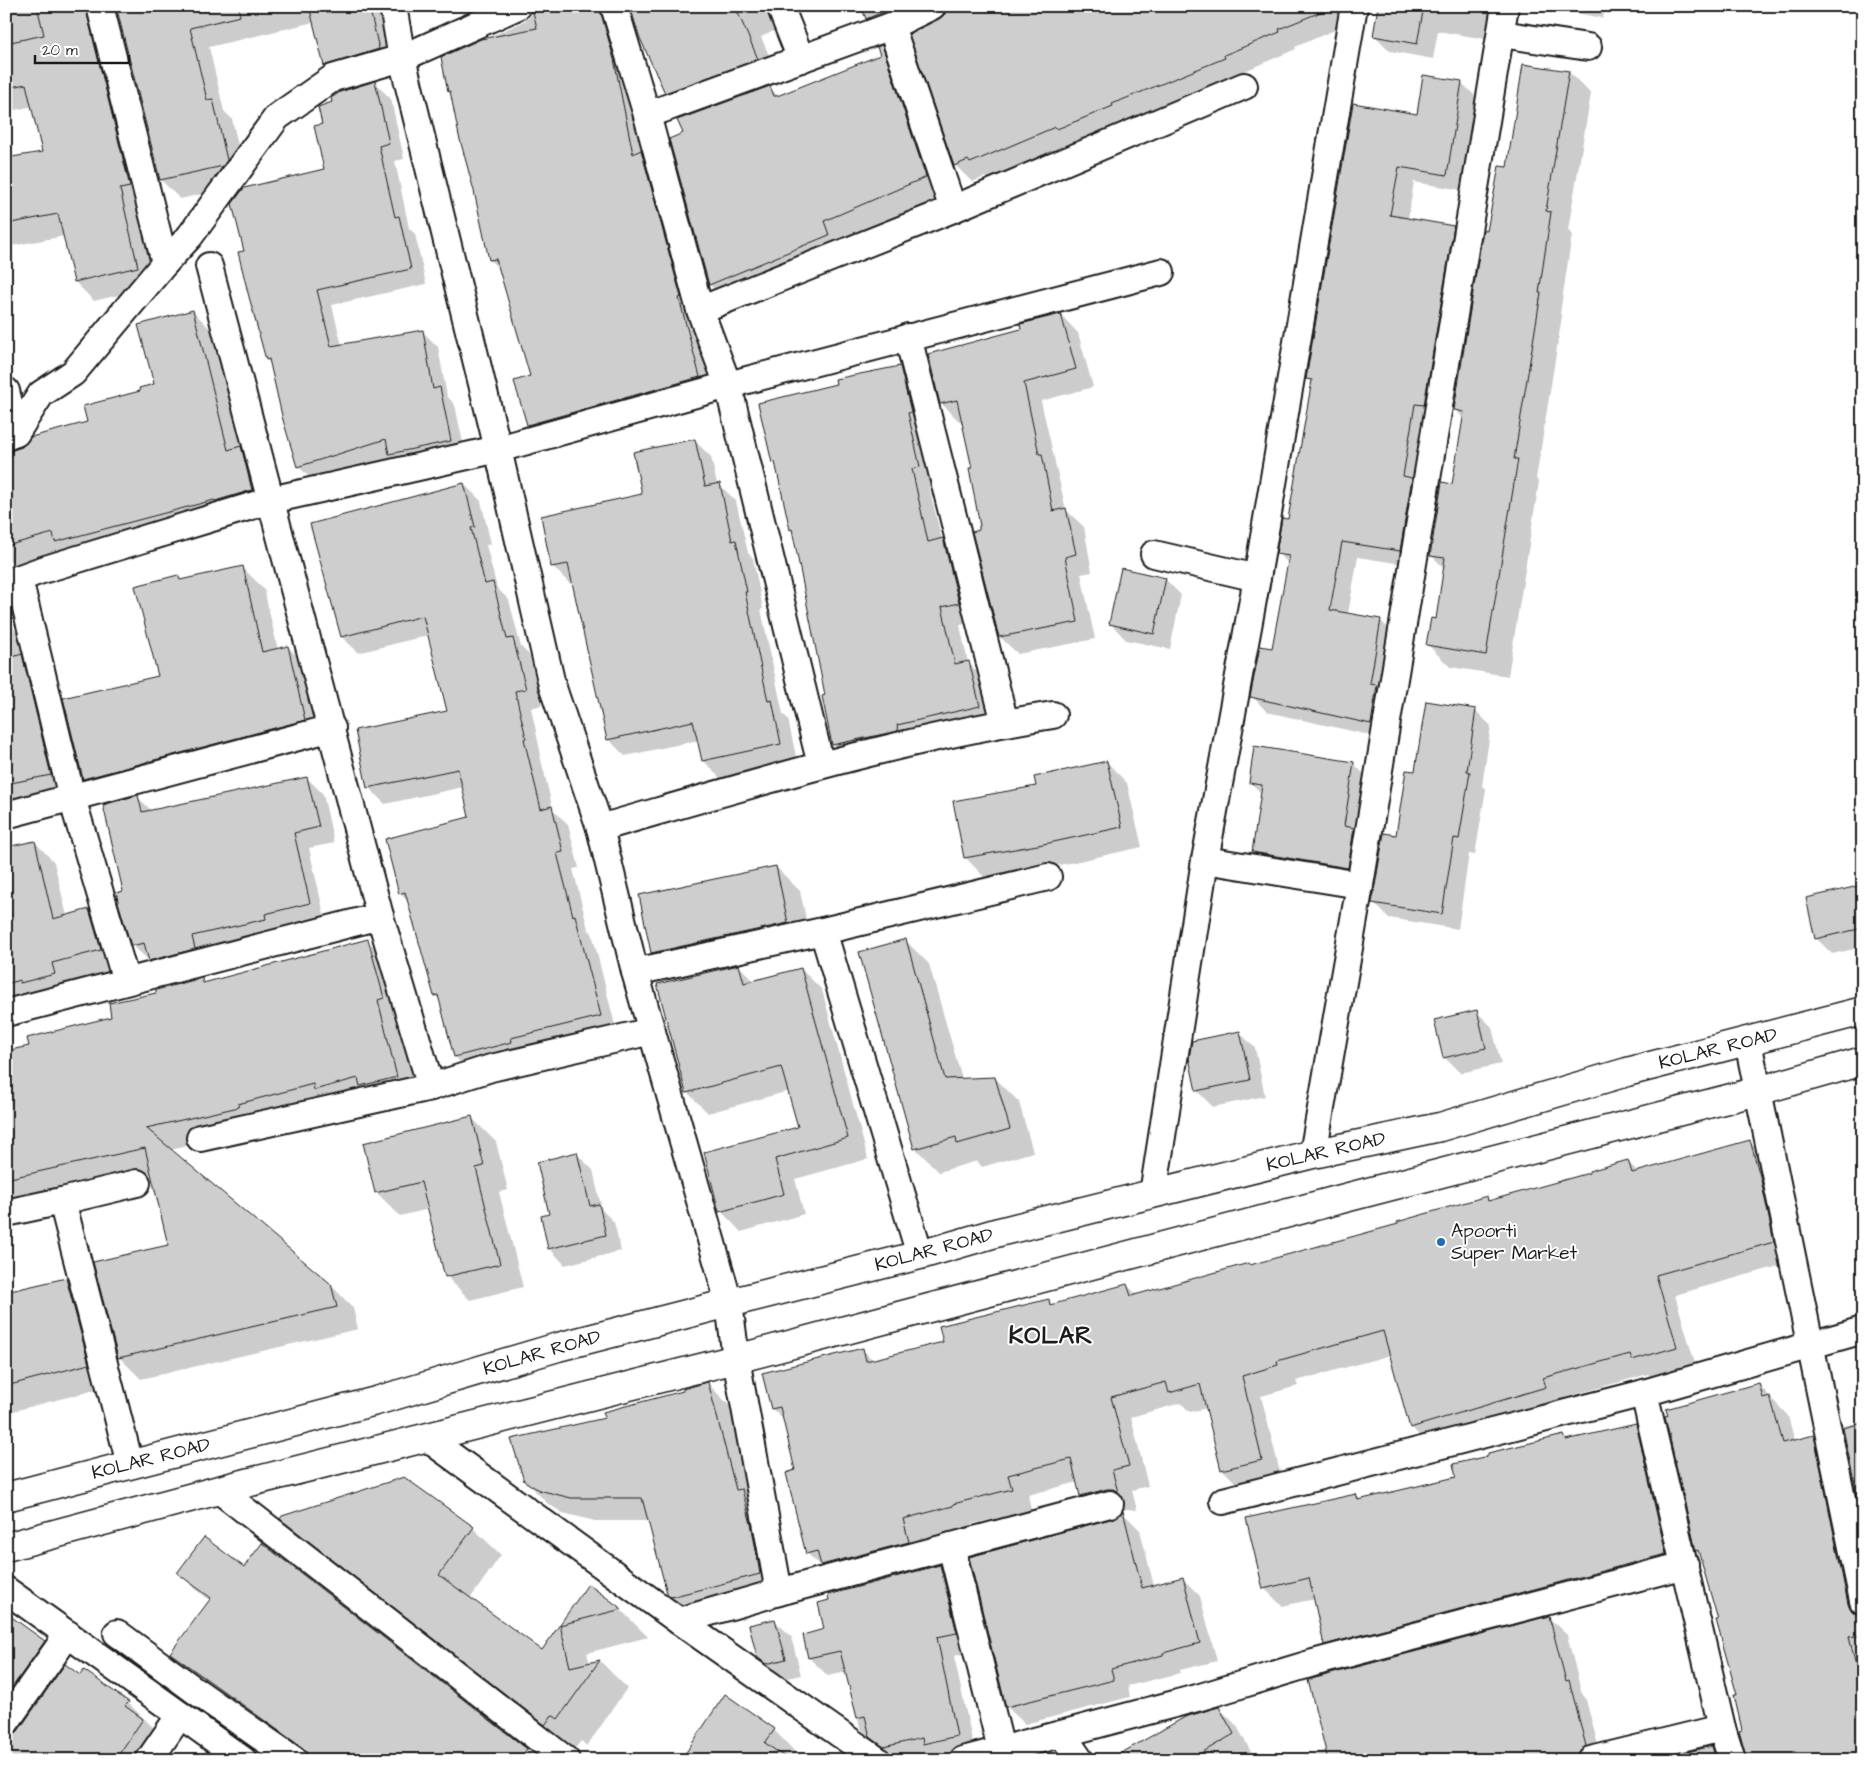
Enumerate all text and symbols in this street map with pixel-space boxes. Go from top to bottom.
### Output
scale bar [35,32,129,64]
text: 20 m [42,40,78,61]
street label: KOLAR ROAD [1656,1021,1780,1077]
street label: KOLAR ROAD [1264,1125,1388,1179]
place label: Apoorti Super Market [1451,1218,1578,1267]
street label: KOLAR ROAD [872,1221,996,1279]
marker: Apoorti Super Market [1435,1236,1447,1248]
district label: KOLAR [1009,1319,1093,1353]
street label: KOLAR ROAD [480,1323,604,1383]
street label: KOLAR ROAD [89,1431,213,1487]

